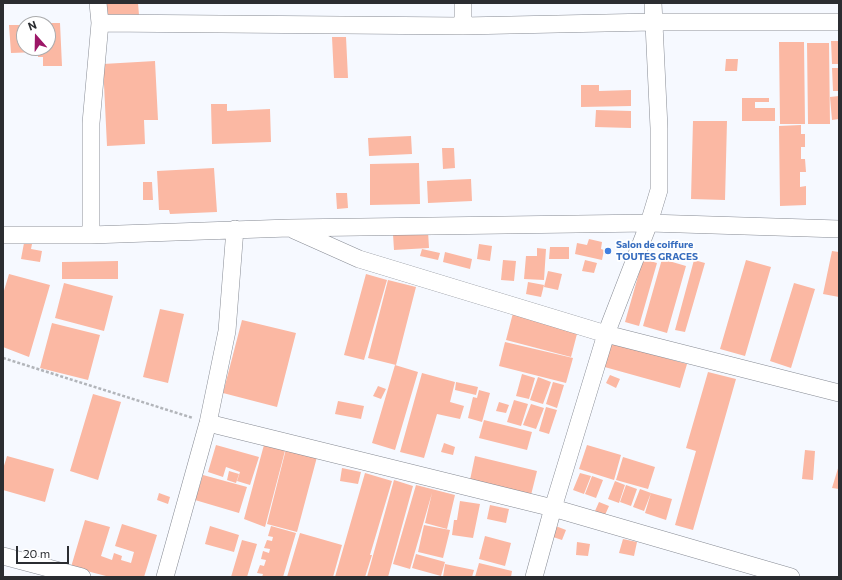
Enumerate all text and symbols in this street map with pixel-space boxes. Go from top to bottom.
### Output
north arrow [16,16,56,56]
text: N [26,18,38,33]
place label: Salon de coiffure TOUTES GRACES [616,239,698,262]
marker: Salon de coiffure TOUTES GRACES [603,246,613,256]
scale bar [18,538,71,564]
text: 20 m [23,546,50,560]

